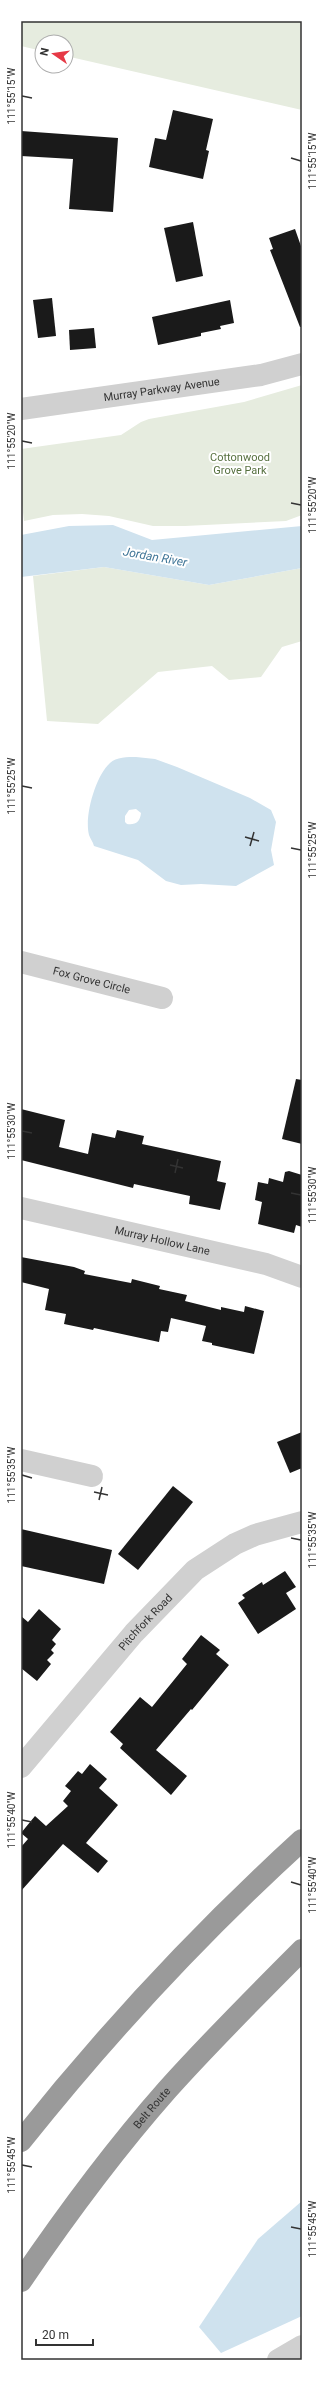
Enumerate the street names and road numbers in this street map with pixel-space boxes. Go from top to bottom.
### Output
street label: Murray Parkway Avenue [103,374,221,404]
street label: Fox Grove Circle [52,964,132,996]
street label: Murray Hollow Lane [113,1223,211,1258]
street label: Pitchfork Road [116,1591,175,1653]
street label: Belt Route [130,2084,173,2131]

